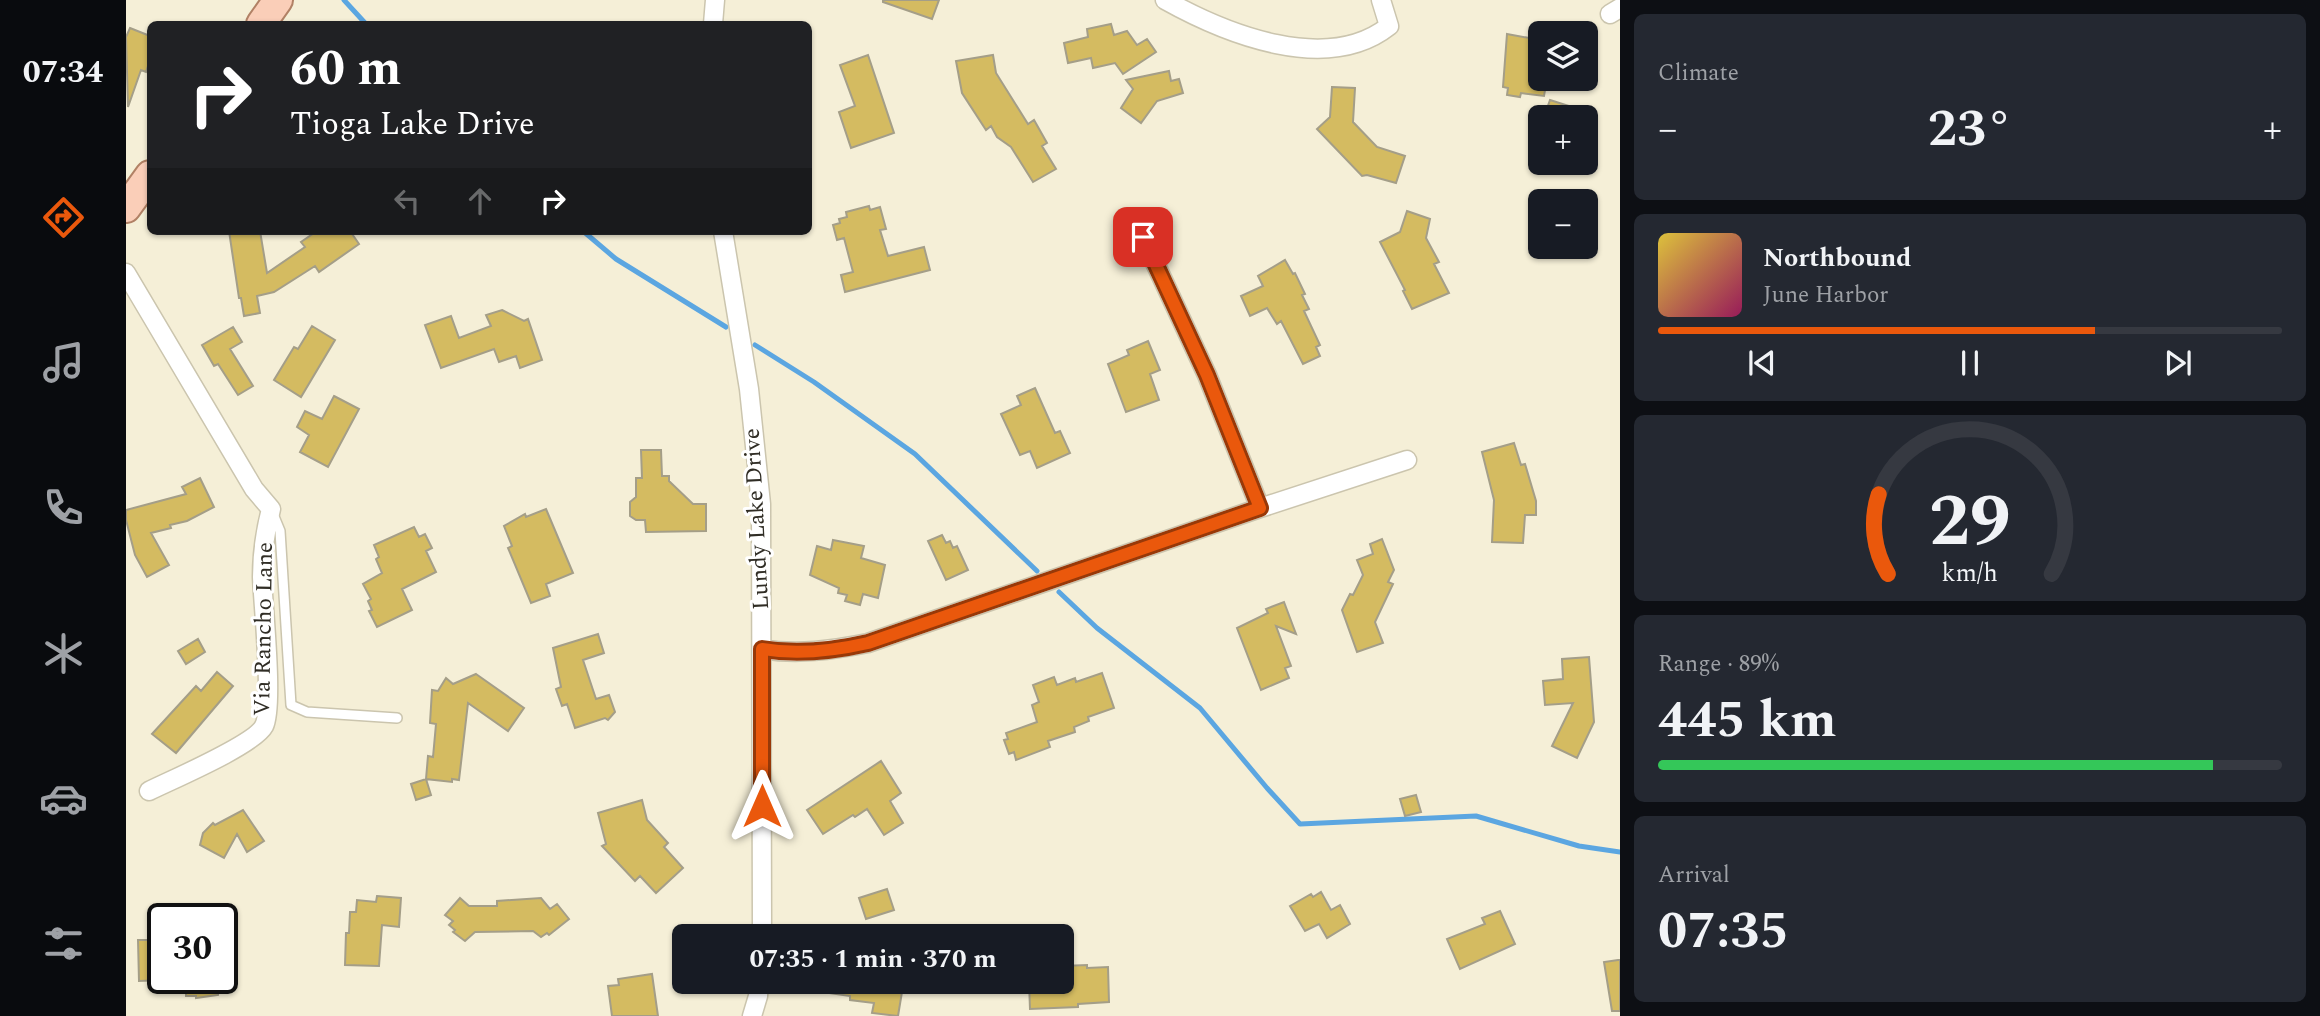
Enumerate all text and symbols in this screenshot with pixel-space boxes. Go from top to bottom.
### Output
map controls [1528,21,1598,259]
button: layers [1528,21,1598,91]
text: 60 m [290,32,401,107]
text: 07:34 [23,48,103,97]
icon: right [175,49,266,140]
text: Climate [1658,56,1739,91]
text: 23° [1928,90,2012,169]
text: Tioga Lake Drive [290,100,534,149]
text: − [1658,101,1677,159]
text: + [2263,101,2282,159]
button: + [1528,105,1598,175]
icon: left [388,182,426,220]
icon: ahead [461,182,499,220]
icon: right [534,182,572,220]
button: − [1528,189,1598,259]
icon: directions [39,193,88,242]
pin [1113,207,1173,267]
icon: arrive [1124,218,1162,256]
text: Northbound [1763,238,1911,278]
text: June Harbor [1763,278,1888,313]
icon: music [39,338,88,387]
icon: previous [1743,344,1781,382]
icon: pause [1951,344,1989,382]
icon: next [2159,344,2197,382]
street label: Lundy Lake Drive [735,427,779,611]
text: 29 [1929,467,2011,578]
icon: phone [39,483,88,532]
street label: Via Rancho Lane [245,542,283,716]
text: km/h [1942,555,1998,593]
icon: climate [39,629,88,678]
text: Range · 89% [1658,647,1779,682]
text: 445 km [1658,681,1837,760]
position arrow [725,769,799,843]
icon: car [39,774,88,823]
text: Arrival [1658,858,1730,893]
text: 07:35 [1658,892,1789,971]
speed limit sign: 30 [147,903,238,994]
icon: filters [39,919,88,968]
text: 07:35 · 1 min · 370 m [749,939,997,979]

